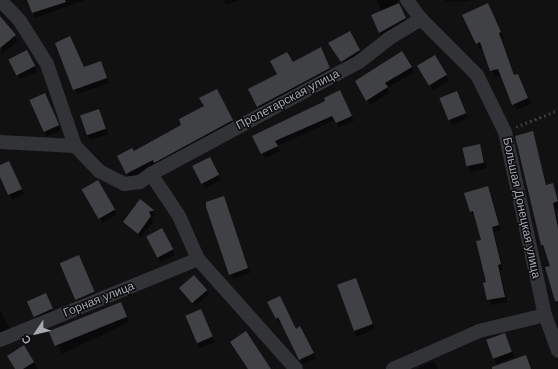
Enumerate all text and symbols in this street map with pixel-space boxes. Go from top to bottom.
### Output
street label: Пролетарская улица [234,67,342,133]
street label: Большая Донецкая улица [499,136,543,280]
street label: Горная улица [61,279,137,321]
north arrow [16,313,56,353]
text: С [19,333,33,347]

